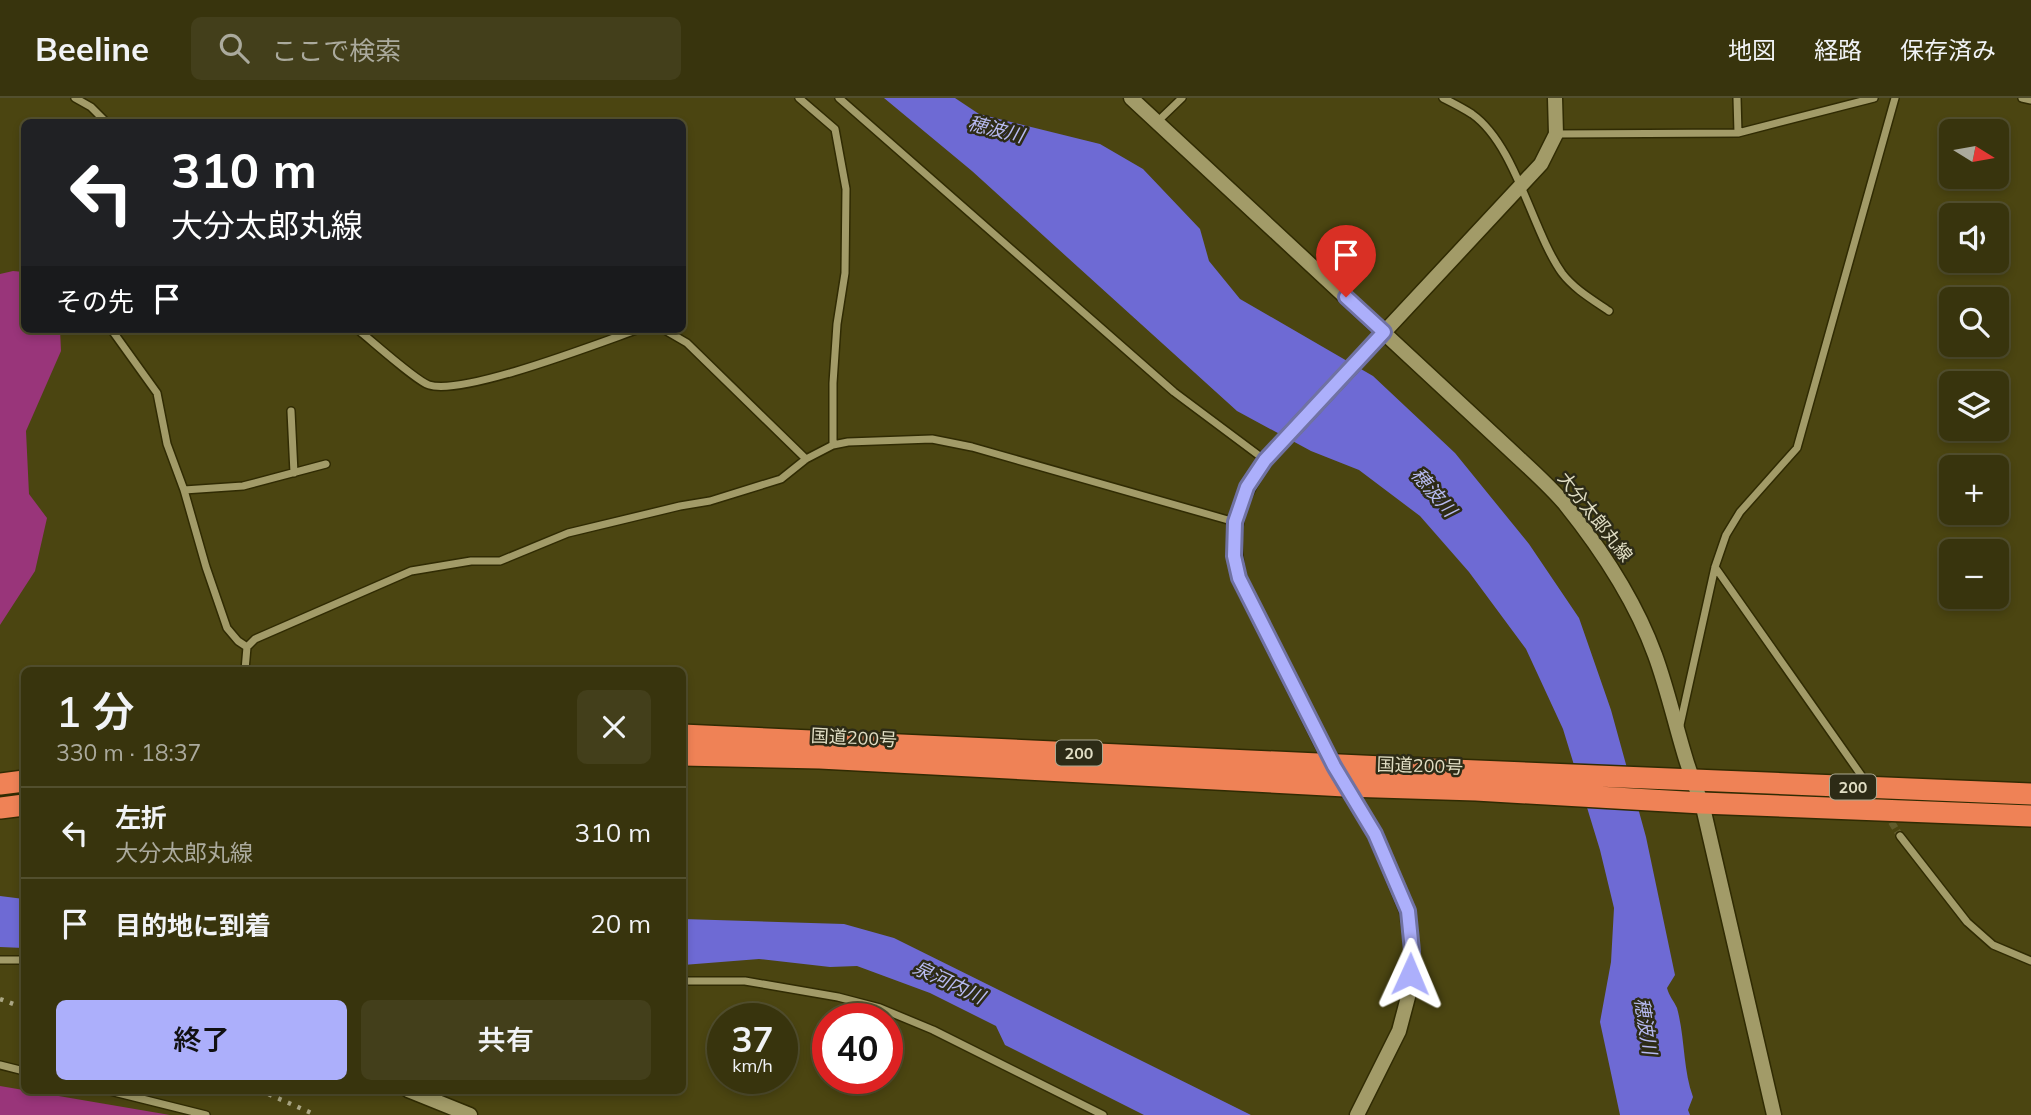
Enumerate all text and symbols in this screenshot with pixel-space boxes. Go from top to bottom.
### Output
search box [191,17,681,80]
text: Beeline [35,28,149,69]
icon: search [215,29,253,67]
text: ここで検索 [271,34,401,67]
text: 地図 [1728,35,1776,65]
text: 経路 [1814,35,1862,65]
text: 保存済み [1900,35,1996,65]
water label: 穂波川 [965,110,1028,148]
north arrow [1939,119,2009,189]
map controls [1939,119,2009,609]
text: 310 m [171,139,317,200]
icon: left [56,147,147,238]
button: sound [1939,203,2009,273]
text: 大分太郎丸線 [171,205,363,245]
pin [1316,225,1376,297]
icon: arrive [1327,236,1365,274]
icon: arrive [148,280,186,318]
text: その先 [56,285,134,318]
button: search [1939,287,2009,357]
button: layers [1939,371,2009,441]
button: + [1939,455,2009,525]
water label: 穂波川 [1406,463,1463,523]
street label: 大分太郎丸線 [1553,467,1638,566]
button: − [1939,539,2009,609]
text: 1 分 [56,685,134,738]
button: close [577,690,651,764]
street label: 国道200号 [810,724,898,751]
text: 330 m · 18:37 [56,738,201,767]
road number: 200 [1056,740,1102,766]
street label: 国道200号 [1376,752,1464,779]
road number: 200 [1830,774,1876,800]
text: 左折 [115,801,167,834]
icon: left [56,814,94,852]
text: 310 m [575,816,651,849]
text: 大分太郎丸線 [115,838,253,867]
icon: arrive [56,905,94,943]
text: 20 m [590,907,651,940]
text: 目的地に到着 [115,909,271,942]
position arrow [1373,937,1447,1011]
water label: 泉河内川 [909,955,990,1010]
water label: 穂波川 [1630,996,1663,1058]
button: 終了 [56,1000,347,1080]
button: 共有 [361,1000,651,1080]
speed limit sign: 40 [812,1003,903,1094]
text: 37 [731,1017,774,1061]
text: km/h [732,1054,773,1077]

